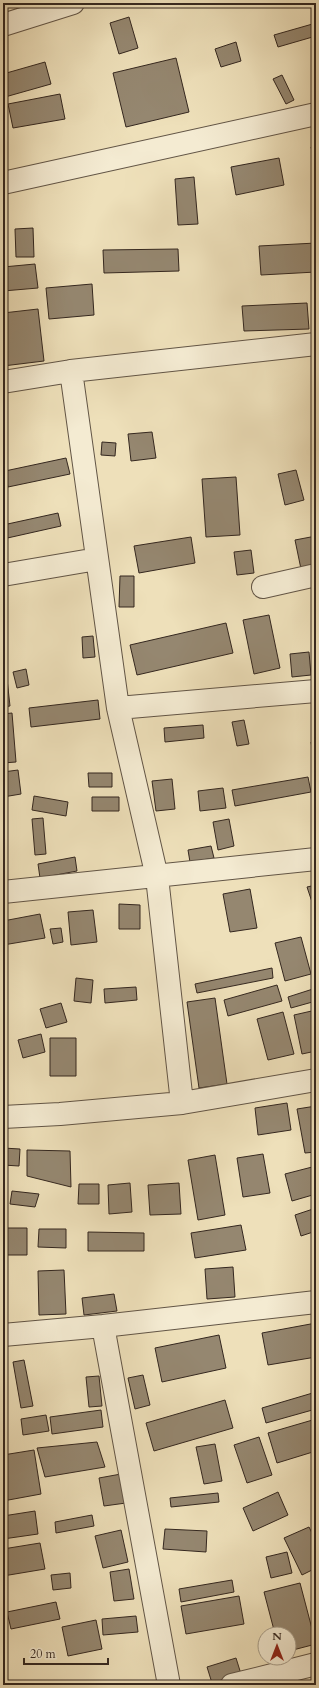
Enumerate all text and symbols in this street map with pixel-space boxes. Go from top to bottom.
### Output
north arrow [257,1626,297,1666]
text: N [272,1629,282,1644]
scale bar [24,1640,108,1666]
text: 20 m [30,1646,57,1662]

